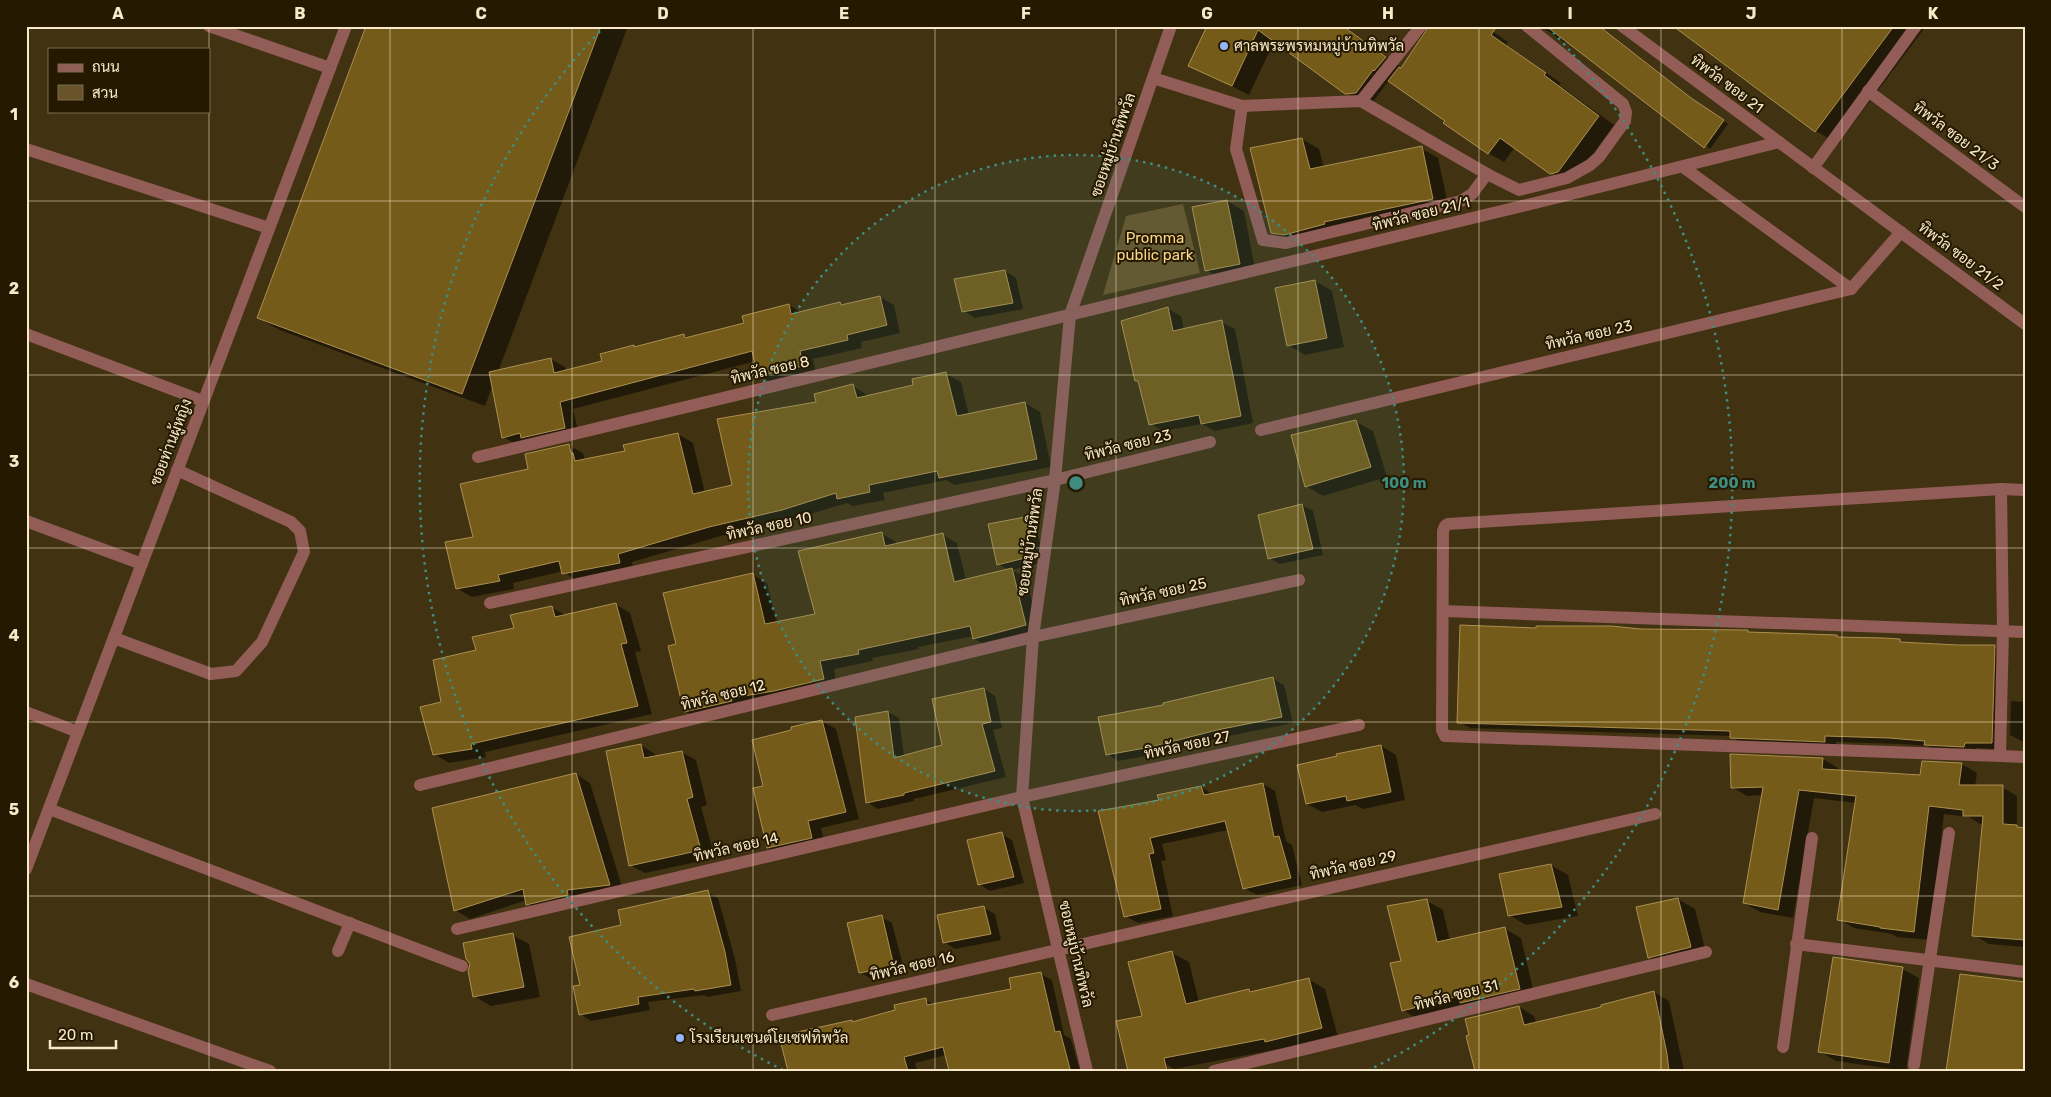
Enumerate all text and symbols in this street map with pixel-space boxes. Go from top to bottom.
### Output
text: A [112,4,124,23]
text: B [294,4,306,23]
text: C [475,4,487,23]
text: D [657,4,669,23]
text: E [839,4,849,23]
text: F [1021,4,1031,23]
text: G [1201,4,1213,23]
text: H [1382,4,1394,23]
text: I [1567,4,1573,23]
text: J [1746,4,1756,23]
text: K [1928,4,1939,23]
place label: ศาลพระพรหมหมู่บ้านทิพวัล [1234,36,1404,56]
marker: ศาลพระพรหมหมู่บ้านทิพวัล [1218,40,1230,52]
legend [48,48,210,112]
street label: ทิพวัล ซอย 21 [1687,51,1767,117]
text: ถนน [92,58,120,76]
text: สวน [92,84,118,102]
street label: ซอยหมู่บ้านทิพวัล [1086,90,1140,200]
street label: ทิพวัล ซอย 21/3 [1910,98,2002,174]
text: 1 [10,105,18,124]
street label: ทิพวัล ซอย 21/1 [1370,193,1472,235]
street label: ทิพวัล ซอย 21/2 [1915,218,2007,294]
park label: Promma public park [1117,229,1194,264]
text: 2 [9,279,19,298]
street label: ทิพวัล ซอย 23 [1544,316,1634,354]
street label: ทิพวัล ซอย 8 [729,352,811,388]
street label: ซอยท่านผู้หญิง [145,396,197,488]
street label: ทิพวัล ซอย 23 [1083,426,1173,464]
text: 3 [9,452,19,471]
centre of rings [1067,474,1085,492]
text: 100 m [1382,474,1426,492]
text: 200 m [1708,474,1756,492]
street label: ซอยหมู่บ้านทิพวัล [1013,487,1047,597]
street label: ทิพวัล ซอย 10 [725,508,813,544]
street label: ทิพวัล ซอย 25 [1118,574,1208,610]
text: 4 [9,626,20,645]
street label: ทิพวัล ซอย 12 [679,676,767,714]
street label: ทิพวัล ซอย 27 [1142,727,1232,763]
text: 5 [9,800,19,819]
street label: ทิพวัล ซอย 14 [692,828,780,866]
street label: ทิพวัล ซอย 29 [1308,846,1398,884]
street label: ซอยหมู่บ้านทิพวัล [1054,899,1098,1009]
street label: ทิพวัล ซอย 16 [868,948,956,984]
text: 6 [9,973,19,992]
street label: ทิพวัล ซอย 31 [1412,976,1500,1014]
scale bar [50,1017,116,1049]
text: 20 m [58,1026,93,1044]
place label: โรงเรียนเซนต์โยเซฟทิพวัล [689,1028,848,1047]
marker: โรงเรียนเซนต์โยเซฟทิพวัล [674,1032,686,1044]

